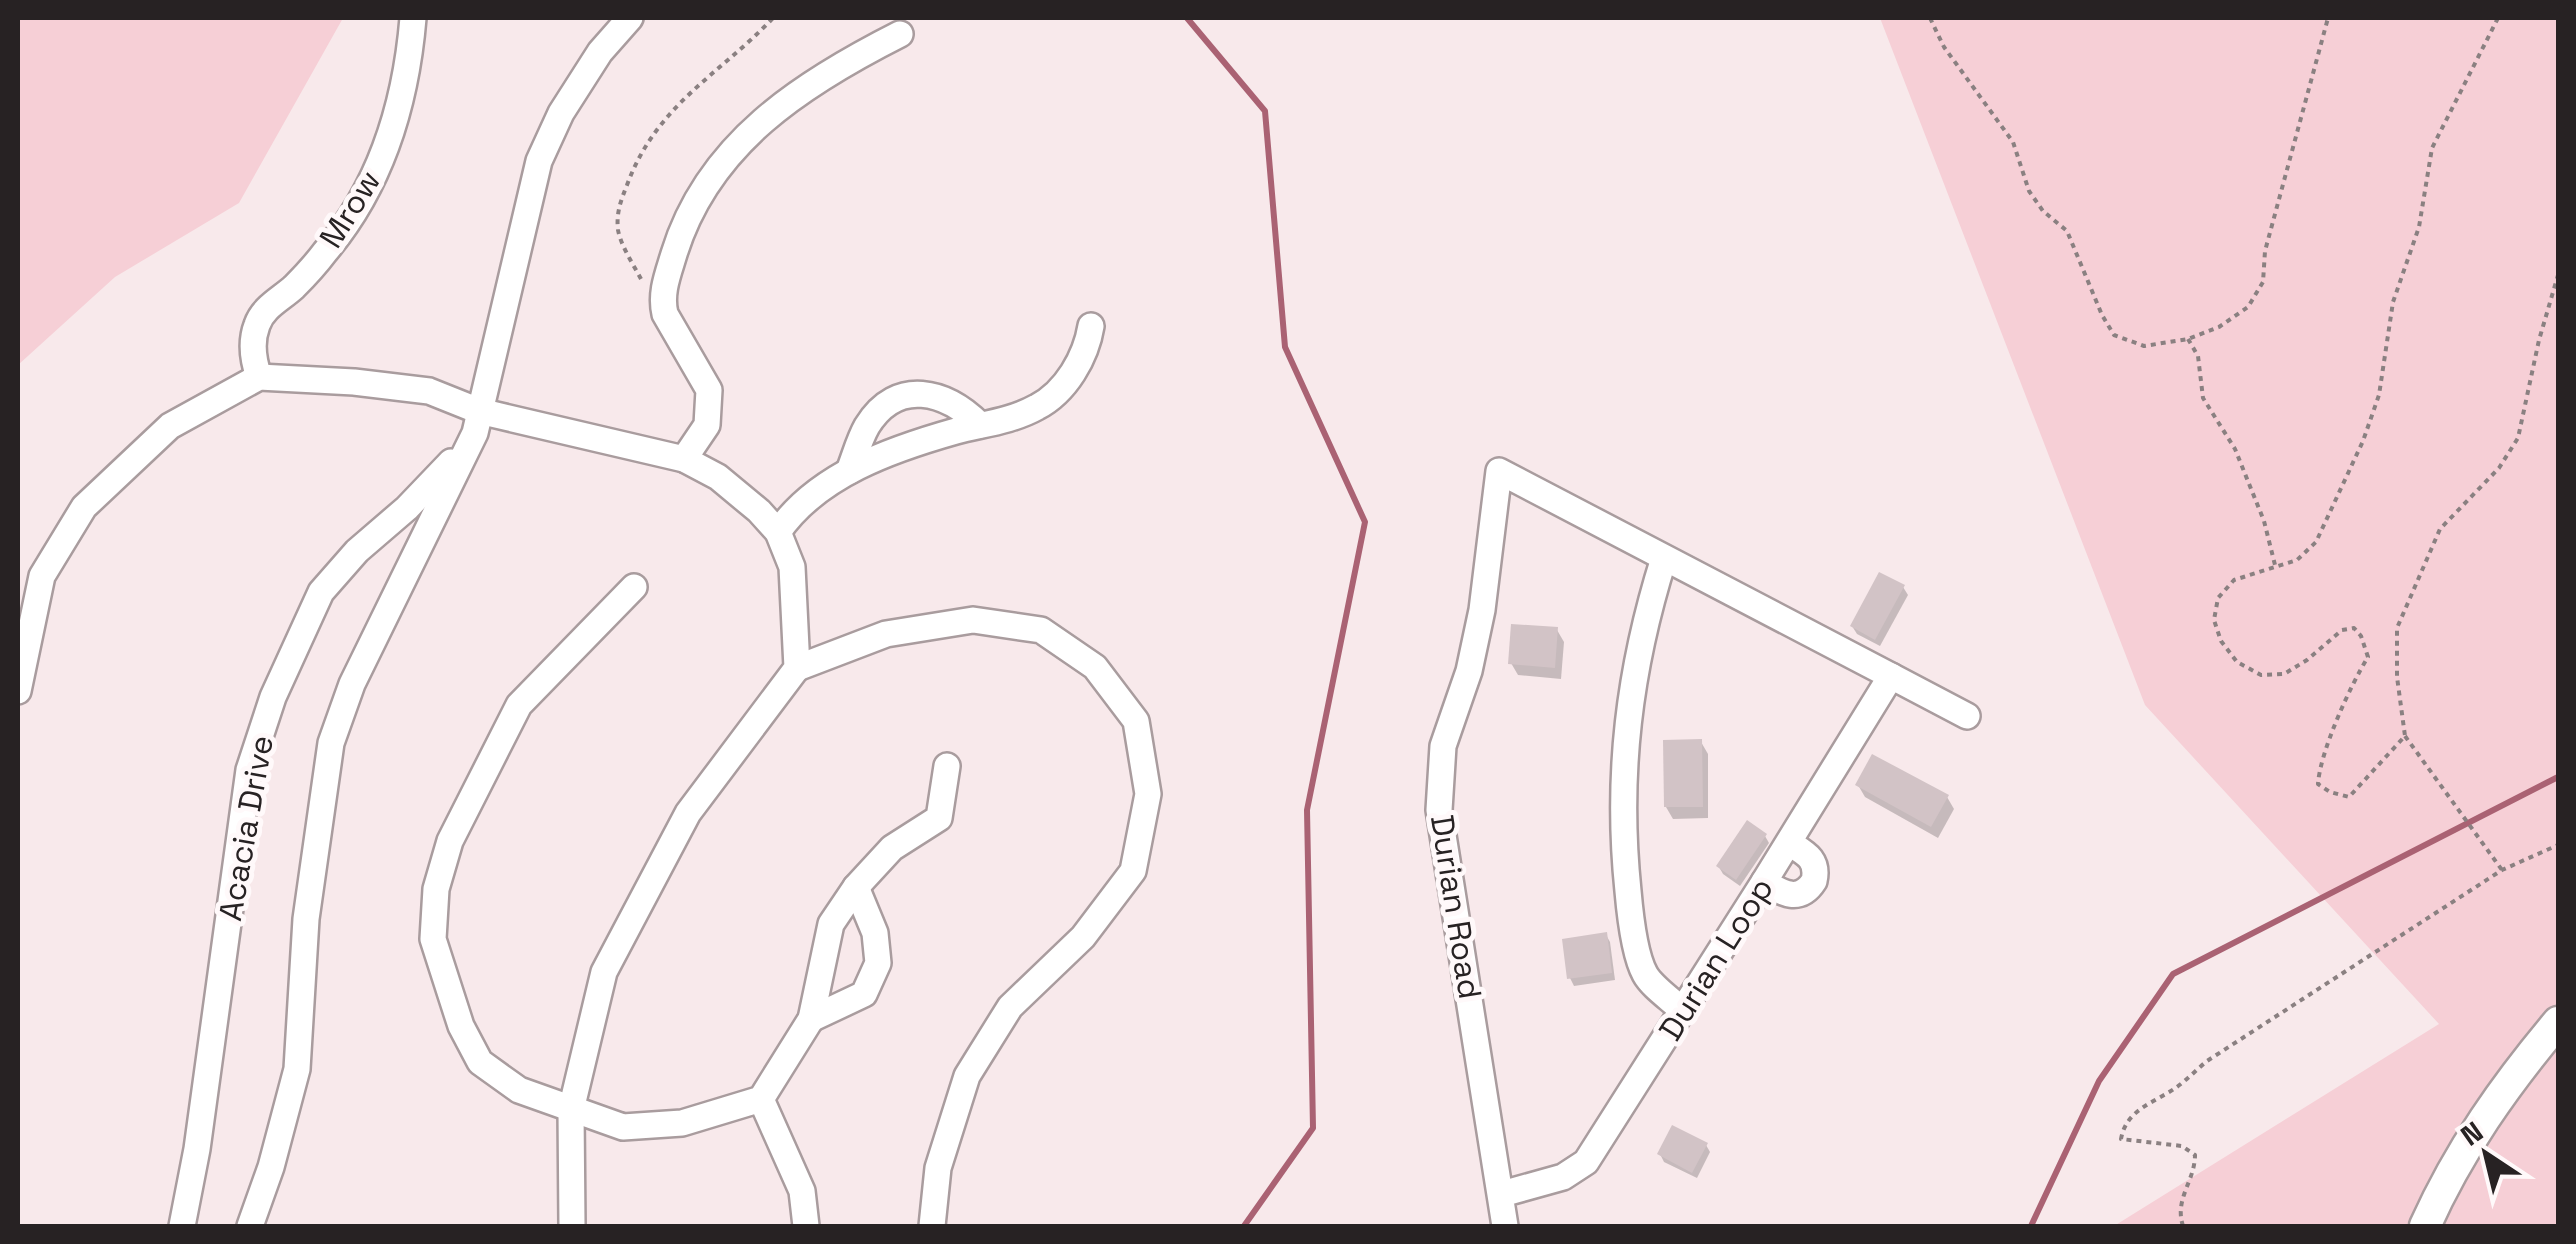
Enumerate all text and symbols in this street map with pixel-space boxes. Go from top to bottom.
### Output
street label: Mrow [311,163,389,255]
street label: Acacia Drive [210,732,282,924]
street label: Durian Road [1422,812,1490,1002]
street label: Durian Loop [1650,870,1782,1048]
north arrow [2436,1104,2536,1204]
text: N [2454,1113,2490,1154]

